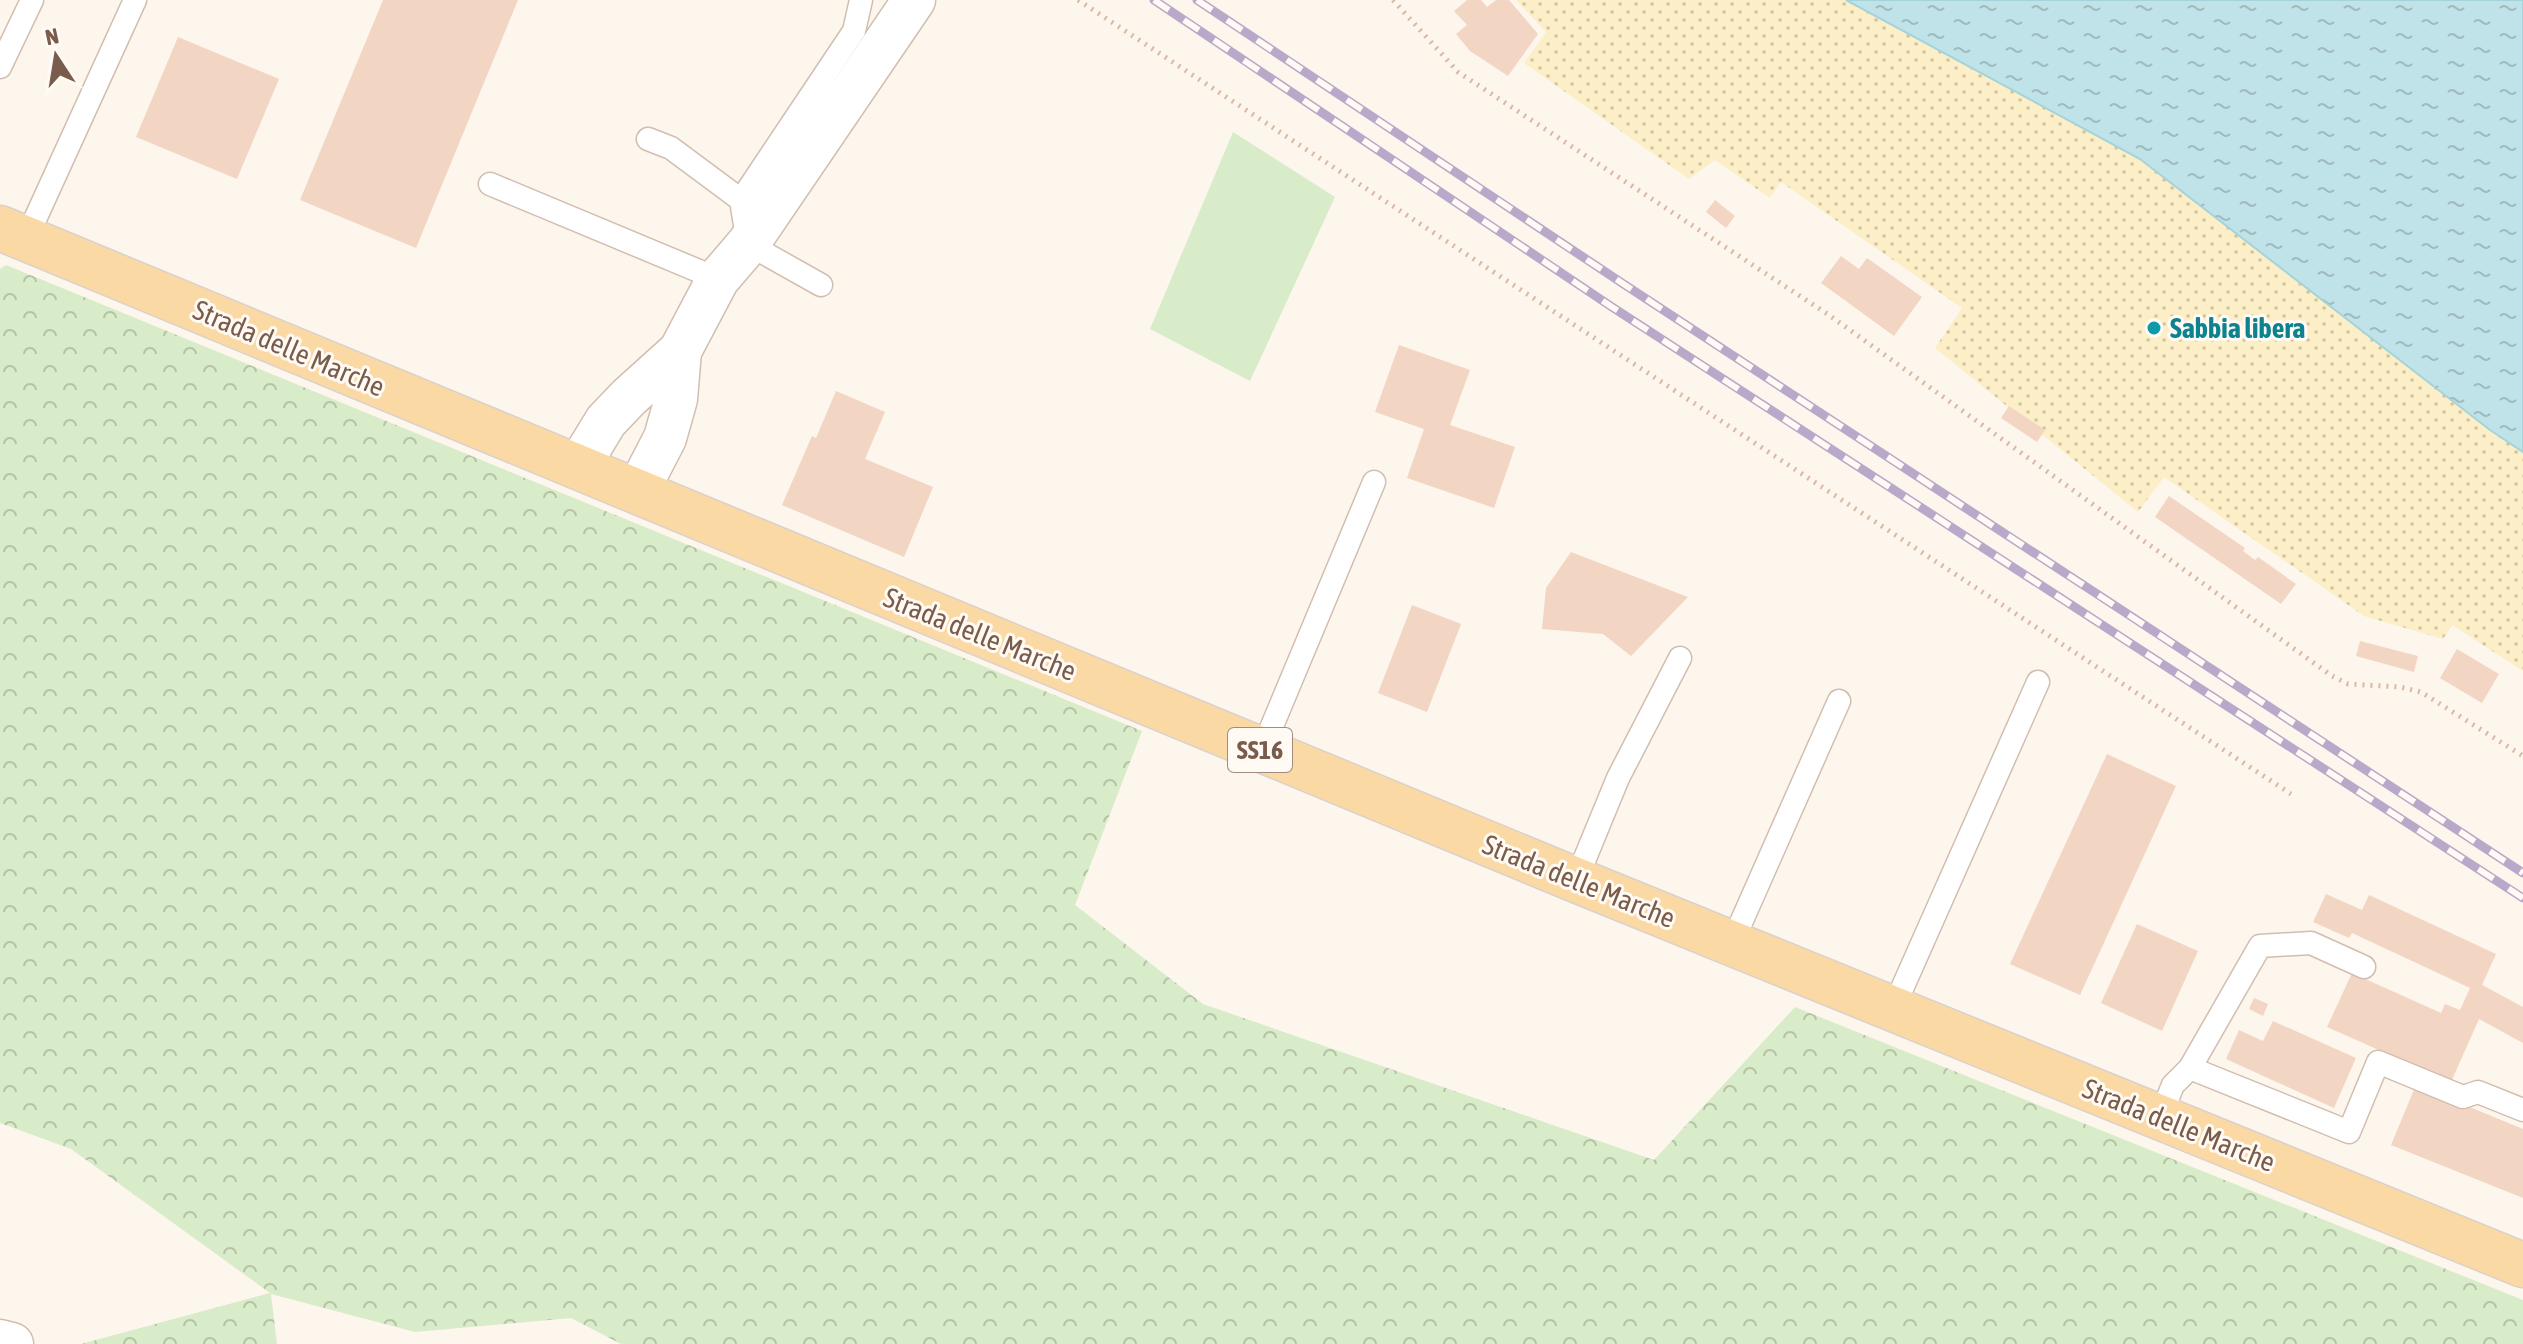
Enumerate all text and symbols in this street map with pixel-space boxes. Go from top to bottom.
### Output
north arrow [16,16,96,96]
text: N [43,22,61,51]
street label: Strada delle Marche [189,293,389,403]
place label: Sabbia libera [2170,312,2305,344]
marker: Sabbia libera [2145,319,2163,337]
street label: Strada delle Marche [879,581,1081,687]
road number: SS16 [1228,728,1292,772]
street label: Strada delle Marche [1478,828,1680,934]
street label: Strada delle Marche [2078,1072,2280,1178]

